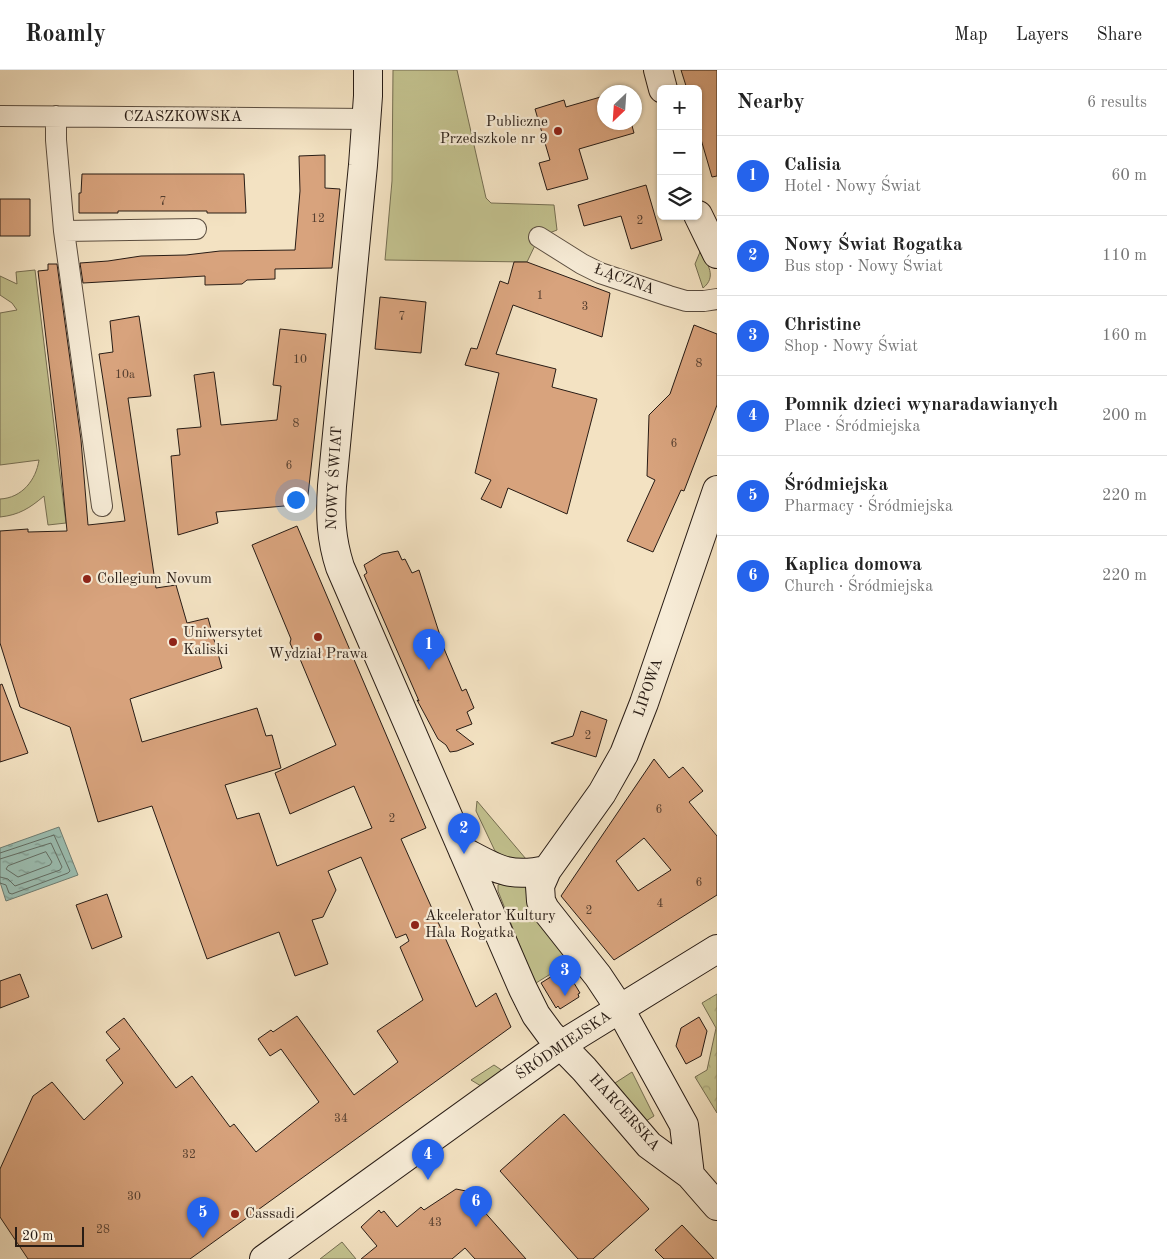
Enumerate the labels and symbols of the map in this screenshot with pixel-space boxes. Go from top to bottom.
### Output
north arrow [597,85,642,130]
street label: CZASZKOWSKA [124,110,243,125]
place label: Publiczne Przedszkole nr 9 [440,115,548,147]
marker: Publiczne Przedszkole nr 9 [552,125,564,137]
house number: 7 [160,196,166,208]
house number: 12 [311,213,325,225]
house number: 2 [637,215,643,227]
street label: ŁĄCZNA [592,262,657,298]
house number: 1 [537,290,543,302]
house number: 3 [582,301,588,313]
house number: 7 [399,311,405,323]
house number: 10 [293,354,307,366]
house number: 8 [696,358,703,370]
house number: 10a [115,369,135,381]
house number: 8 [293,418,300,430]
street label: NOWY ŚWIAT [321,425,345,530]
house number: 6 [671,438,678,450]
house number: 6 [286,460,293,472]
your location [283,487,309,513]
place label: Collegium Novum [97,572,212,587]
marker: Collegium Novum [81,573,93,585]
place label: Uniwersytet Kaliski [183,626,263,658]
pin: 1 [413,629,445,670]
marker: Wydział Prawa [312,631,324,643]
marker: Uniwersytet Kaliski [167,636,179,648]
place label: Wydział Prawa [268,647,368,662]
street label: LIPOWA [632,656,666,719]
house number: 2 [585,730,591,742]
house number: 6 [656,804,663,816]
house number: 2 [389,813,395,825]
pin: 2 [448,813,480,854]
house number: 6 [696,877,703,889]
house number: 4 [657,898,664,910]
house number: 2 [586,905,592,917]
place label: Akcelerator Kultury Hala Rogatka [425,909,556,941]
marker: Akcelerator Kultury Hala Rogatka [409,919,421,931]
pin: 3 [549,955,581,996]
street label: ŚRÓDMIEJSKA [511,1005,615,1083]
street label: HARCERSKA [586,1072,662,1155]
house number: 34 [334,1113,348,1125]
pin: 4 [412,1139,444,1180]
house number: 32 [182,1149,196,1161]
pin: 6 [460,1186,492,1227]
house number: 30 [127,1191,141,1203]
pin: 5 [187,1197,219,1238]
place label: Cassadi [245,1207,295,1222]
marker: Cassadi [229,1208,241,1220]
house number: 43 [428,1217,442,1229]
scale bar [15,1224,84,1247]
house number: 28 [96,1224,110,1236]

